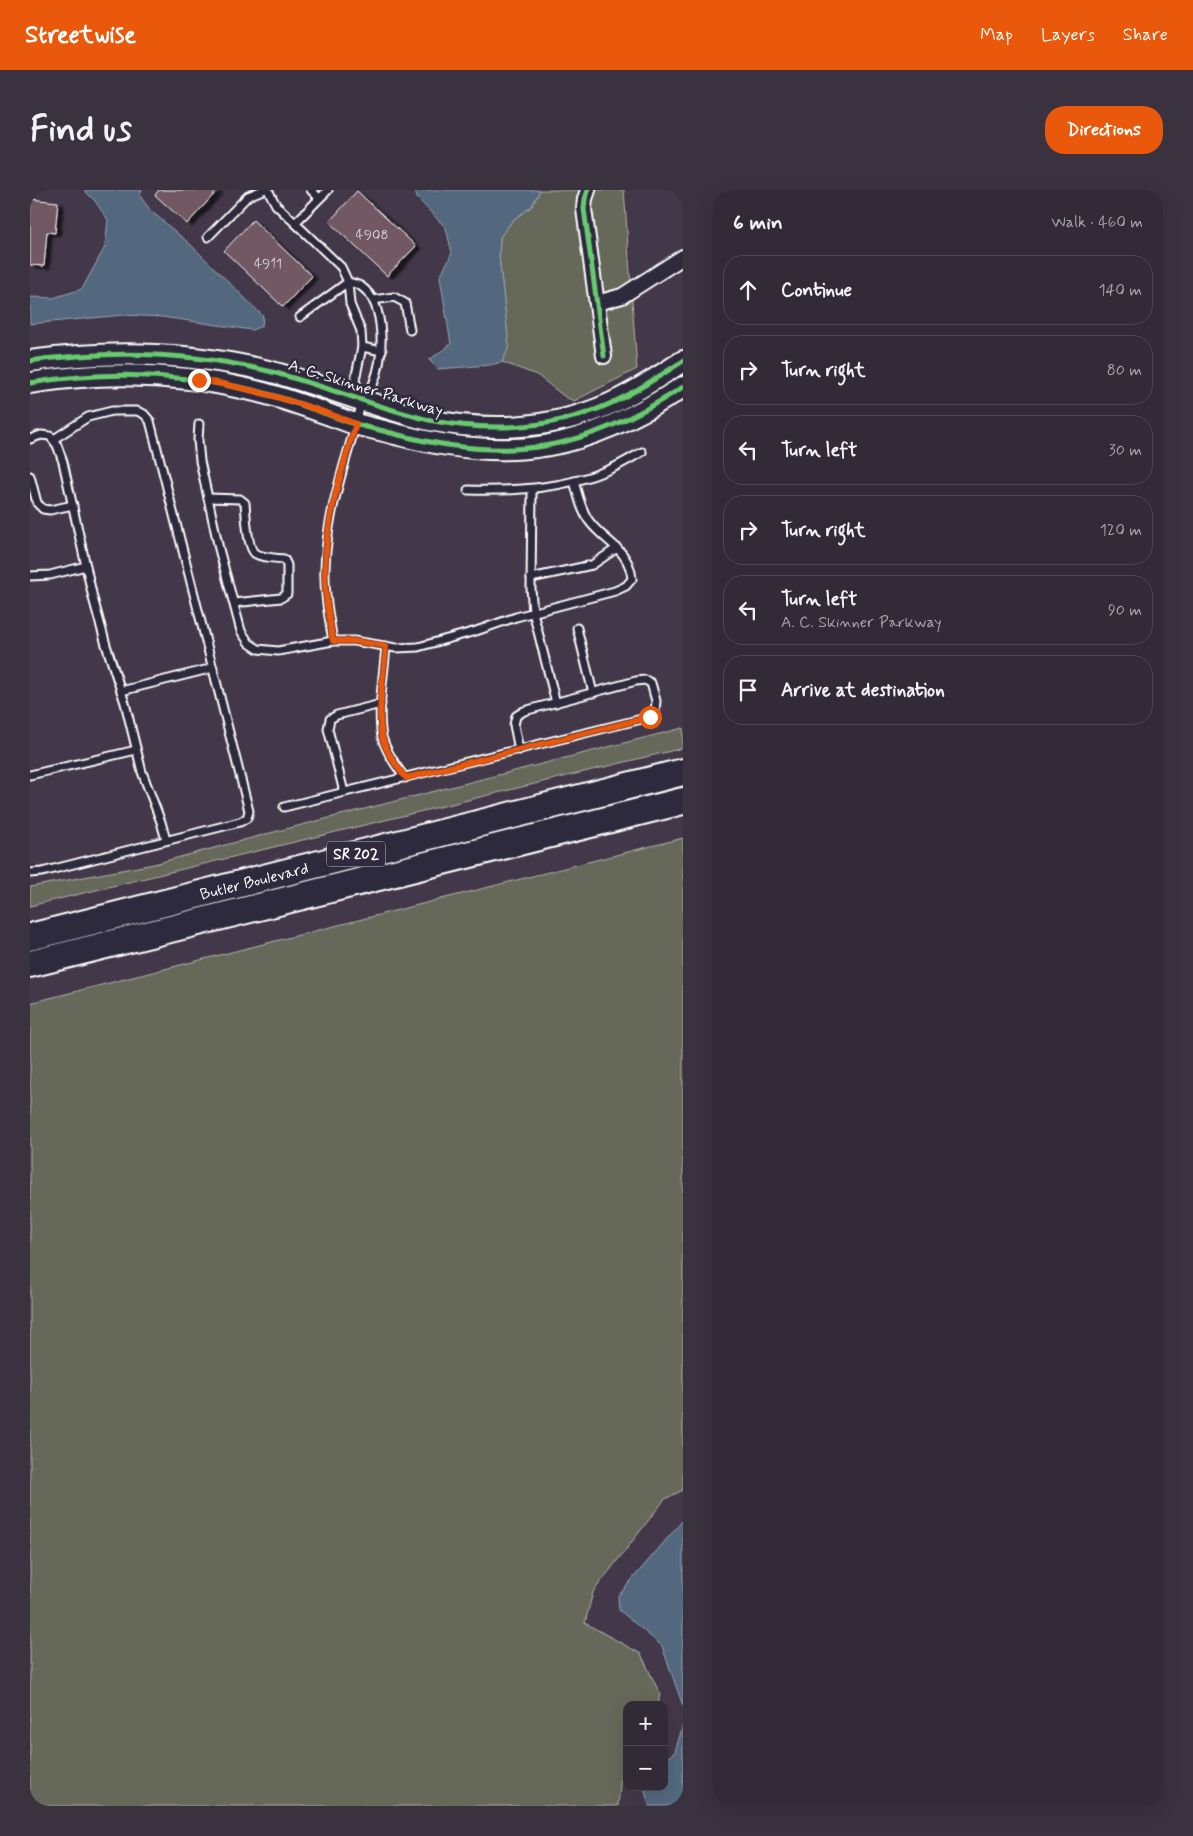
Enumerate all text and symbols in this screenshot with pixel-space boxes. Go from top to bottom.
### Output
text: Streetwise [25,20,136,51]
text: Map [980,23,1013,47]
text: Layers [1041,23,1095,47]
text: Share [1123,23,1168,47]
button: Directions [1045,106,1163,154]
text: Find us [30,107,132,153]
text: 6 min [733,209,783,237]
text: Walk · 460 m [1051,212,1143,233]
house number: 4908 [356,226,388,244]
house number: 4911 [254,255,282,273]
icon: ahead [734,276,762,304]
text: Continue [781,278,852,303]
text: 140 m [1098,280,1142,301]
street label: A. C. Skinner Parkway [286,355,445,422]
icon: right [734,356,762,384]
text: Turn right [781,358,865,383]
text: 80 m [1107,360,1142,381]
route end [188,369,211,392]
icon: left [734,436,762,464]
text: Turn left [781,438,857,463]
text: 30 m [1109,440,1142,461]
icon: right [734,516,762,544]
text: Turn right [781,518,865,543]
text: 120 m [1100,520,1142,541]
text: Turn left [781,587,857,612]
icon: left [734,596,762,624]
text: 90 m [1108,600,1142,621]
text: A. C. Skinner Parkway [781,612,942,633]
icon: arrive [734,676,762,704]
text: Arrive at destination [781,678,945,703]
route start [639,706,662,729]
road number: SR 202 [327,842,385,866]
street label: Butler Boulevard [198,858,311,906]
map controls [623,1701,668,1791]
button: + [623,1701,668,1746]
button: − [623,1746,668,1791]

